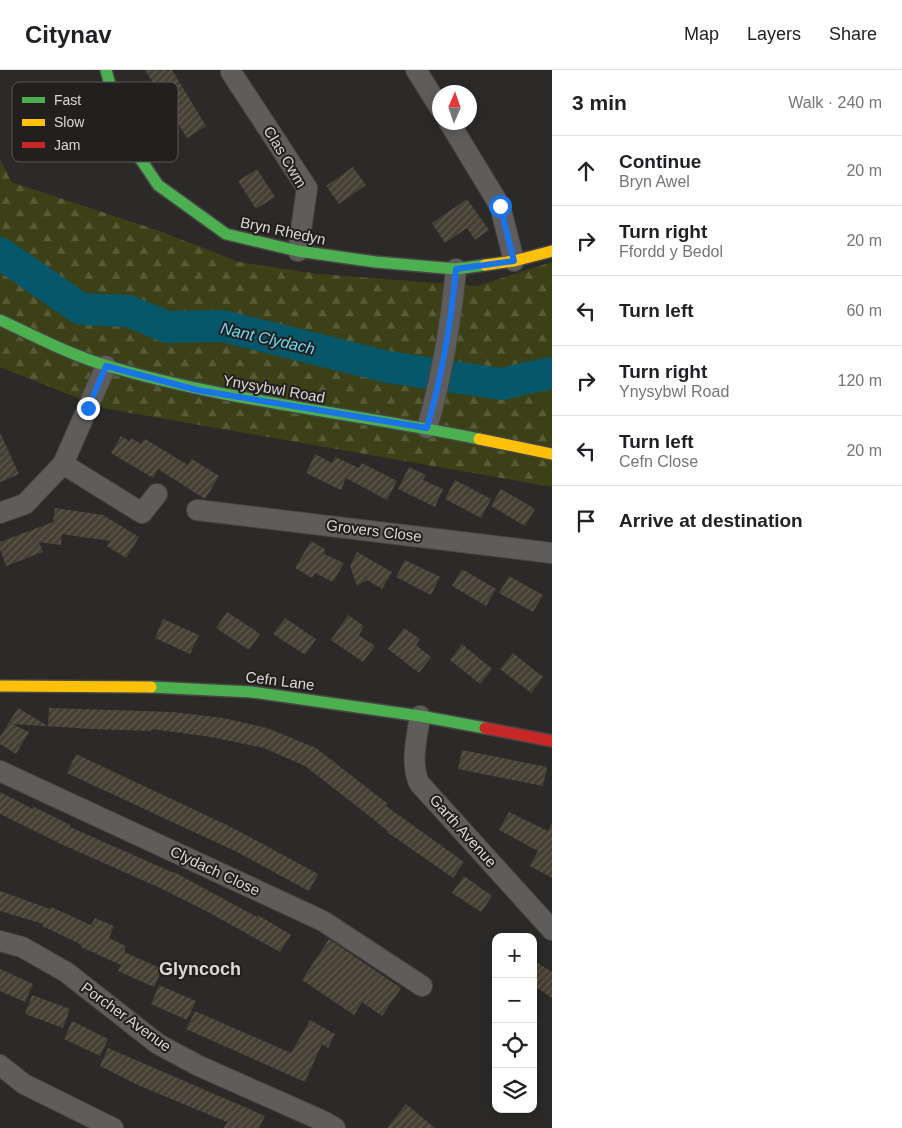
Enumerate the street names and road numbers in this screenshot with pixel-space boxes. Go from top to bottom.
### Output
street label: Clas Cwm [261,123,310,190]
street label: Bryn Rhedyn [239,213,327,248]
street label: Ynysybwl Road [222,371,326,406]
street label: Grovers Close [325,516,423,545]
street label: Cefn Lane [245,668,315,693]
street label: Garth Avenue [426,791,500,870]
street label: Clydach Close [168,842,263,899]
street label: Porcher Avenue [78,978,174,1055]

